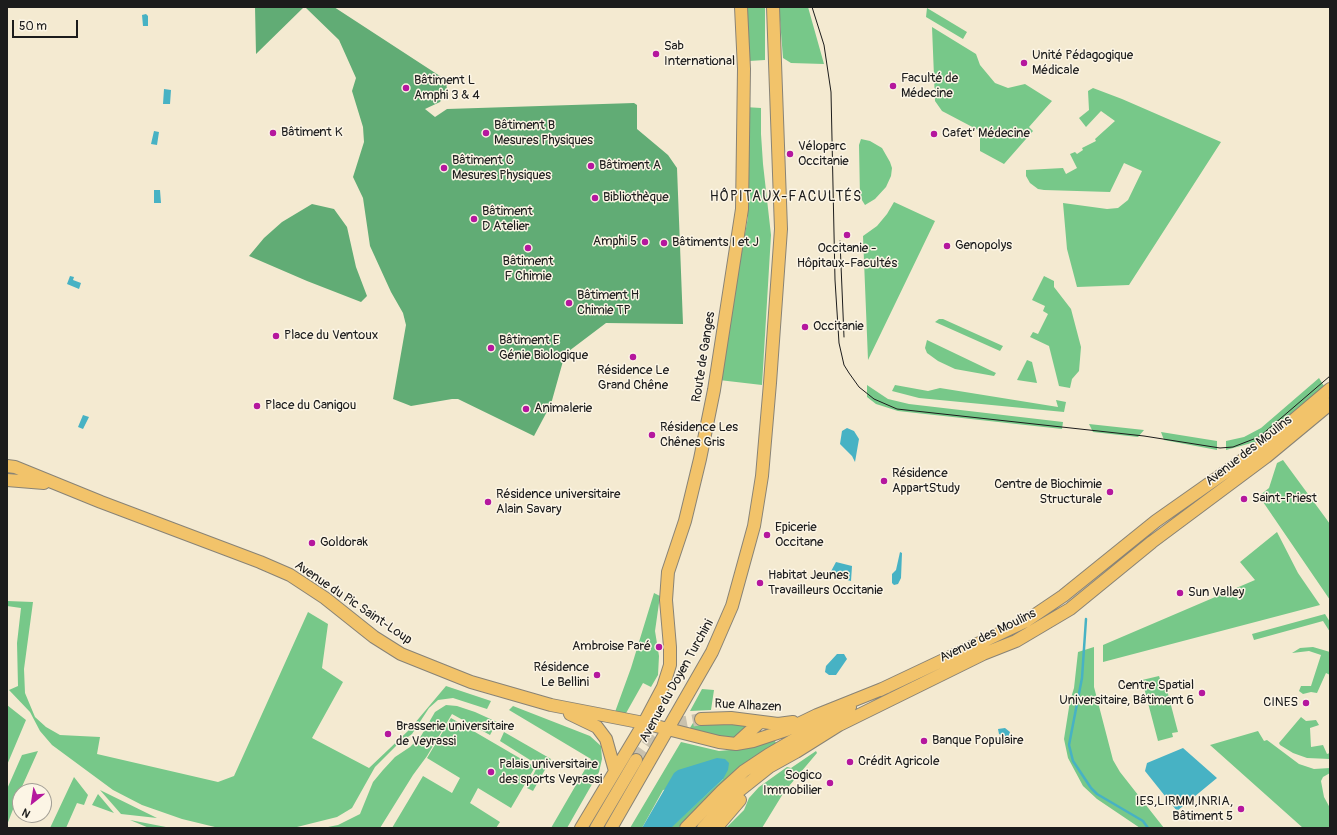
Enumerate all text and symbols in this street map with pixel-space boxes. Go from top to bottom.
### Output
scale bar [14,12,80,38]
text: 50 m [19,19,47,34]
place label: Sab International [664,39,735,70]
place label: Unité Pédagogique Médicale [1032,48,1133,79]
marker: Sab International [651,49,661,59]
marker: Unité Pédagogique Médicale [1019,58,1029,68]
place label: Faculté de Médecine [901,71,958,102]
place label: Bâtiment L Amphi 3 & 4 [414,73,480,104]
marker: Faculté de Médecine [888,81,898,91]
marker: Bâtiment L Amphi 3 & 4 [401,83,411,93]
place label: Bâtiment B Mesures Physiques [494,118,593,149]
place label: Bâtiment K [281,125,342,141]
place label: Cafet’ Médecine [942,126,1030,142]
marker: Bâtiment K [268,128,278,138]
marker: Bâtiment B Mesures Physiques [481,128,491,138]
marker: Cafet’ Médecine [929,129,939,139]
place label: Véloparc Occitanie [798,139,849,170]
marker: Véloparc Occitanie [785,149,795,159]
place label: Bâtiment C Mesures Physiques [452,153,551,184]
place label: Bâtiment A [599,158,661,174]
marker: Bâtiment A [586,161,596,171]
marker: Bâtiment C Mesures Physiques [439,163,449,173]
district label: HÔPITAUX-FACULTÉS [710,189,862,205]
place label: Bibliothèque [603,190,669,206]
marker: Bibliothèque [590,193,600,203]
place label: Bâtiment D Atelier [482,204,533,235]
marker: Bâtiment D Atelier [469,214,479,224]
marker: Occitanie - Hôpitaux-Facultés [842,230,852,240]
place label: Amphi 5 [593,234,637,250]
place label: Bâtiments I et J [672,235,759,251]
marker: Amphi 5 [640,237,650,247]
marker: Bâtiments I et J [659,238,669,248]
place label: Genopolys [955,238,1012,254]
place label: Occitanie - Hôpitaux-Facultés [797,241,897,272]
marker: Genopolys [942,241,952,251]
marker: Bâtiment F Chimie [523,243,533,253]
place label: Bâtiment F Chimie [503,254,553,285]
place label: Bâtiment H Chimie TP [577,288,639,319]
marker: Bâtiment H Chimie TP [564,298,574,308]
street label: Route de Ganges [689,311,719,403]
place label: Occitanie [813,319,864,335]
marker: Occitanie [800,322,810,332]
place label: Place du Ventoux [284,328,378,344]
marker: Place du Ventoux [271,331,281,341]
place label: Bâtiment E Génie Biologique [499,333,588,364]
marker: Bâtiment E Génie Biologique [486,343,496,353]
marker: Résidence Le Grand Chêne [628,352,638,362]
place label: Résidence Le Grand Chêne [597,363,669,394]
place label: Place du Canigou [265,398,356,414]
marker: Place du Canigou [252,401,262,411]
place label: Animalerie [534,401,592,417]
marker: Animalerie [521,404,531,414]
street label: Avenue des Moulins [1203,412,1295,490]
place label: Résidence Les Chênes Gris [660,420,738,451]
marker: Résidence Les Chênes Gris [647,430,657,440]
place label: Résidence AppartStudy [892,466,960,497]
marker: Résidence AppartStudy [879,476,889,486]
place label: Centre de Biochimie Structurale [994,477,1102,508]
place label: Résidence universitaire Alain Savary [496,487,620,518]
marker: Centre de Biochimie Structurale [1105,487,1115,497]
place label: Saint-Priest [1252,491,1317,507]
marker: Saint-Priest [1239,494,1249,504]
marker: Résidence universitaire Alain Savary [483,497,493,507]
place label: Epicerie Occitane [775,520,823,551]
marker: Epicerie Occitane [762,530,772,540]
place label: Goldorak [320,535,368,551]
marker: Goldorak [307,538,317,548]
street label: Avenue du Pic Saint-Loup [291,558,415,648]
place label: Habitat Jeunes Travailleurs Occitanie [768,568,883,599]
marker: Habitat Jeunes Travailleurs Occitanie [755,578,765,588]
place label: Sun Valley [1188,585,1244,601]
marker: Sun Valley [1175,588,1185,598]
street label: Avenue des Moulins [937,606,1039,666]
street label: Avenue du Doyen Turchini [637,617,717,745]
place label: Ambroise Paré [572,639,651,655]
marker: Ambroise Paré [654,642,664,652]
place label: Résidence Le Bellini [533,660,589,691]
marker: Résidence Le Bellini [592,670,602,680]
place label: Centre Spatial Universitaire, Bâtiment 6 [1059,678,1194,709]
marker: Centre Spatial Universitaire, Bâtiment 6 [1197,688,1207,698]
place label: CINES [1263,695,1298,711]
street label: Rue Alhazen [714,696,782,716]
marker: CINES [1301,698,1311,708]
place label: Brasserie universitaire de Veyrassi [396,719,514,750]
marker: Brasserie universitaire de Veyrassi [383,729,393,739]
place label: Banque Populaire [932,733,1023,749]
marker: Banque Populaire [919,736,929,746]
place label: Crédit Agricole [858,754,939,770]
place label: Palais universitaire des sports Veyrassi [499,757,602,788]
marker: Crédit Agricole [845,757,855,767]
marker: Palais universitaire des sports Veyrassi [486,767,496,777]
place label: Sogico Immobilier [763,768,822,799]
marker: Sogico Immobilier [825,778,835,788]
north arrow [12,783,52,823]
place label: IES,LIRMM,INRIA, Bâtiment 5 [1136,794,1233,825]
marker: IES,LIRMM,INRIA, Bâtiment 5 [1236,804,1246,814]
text: N [20,805,33,820]

